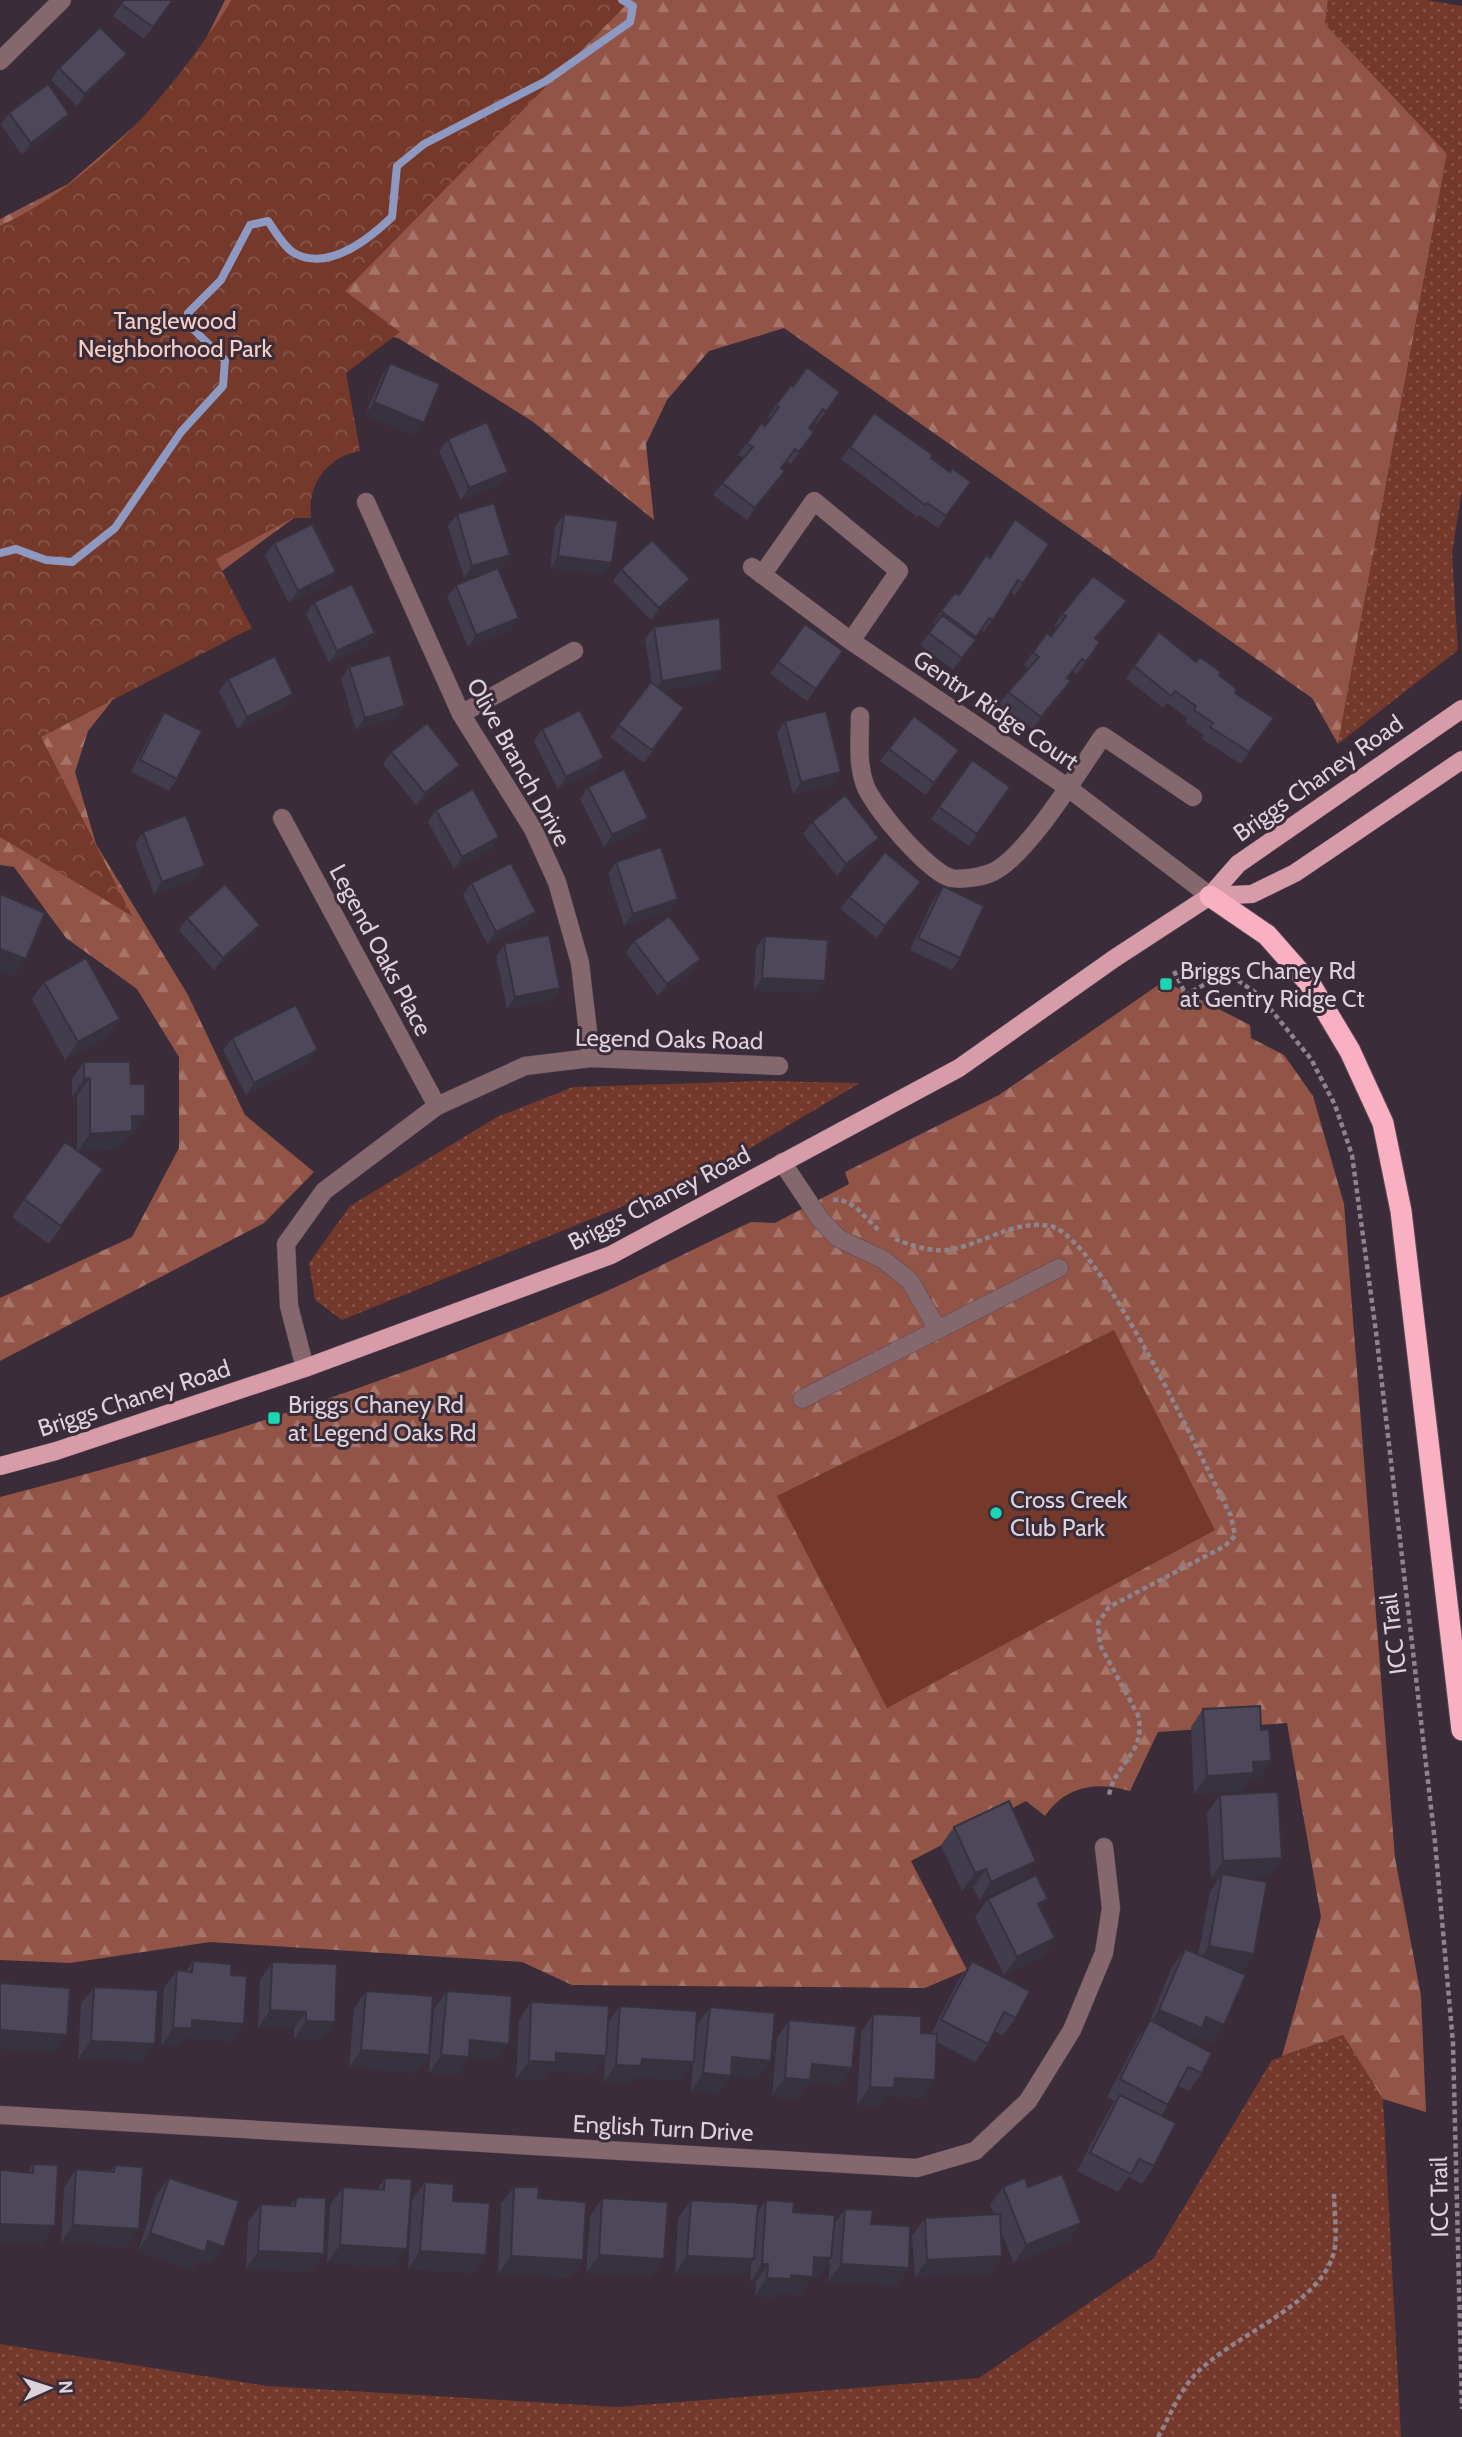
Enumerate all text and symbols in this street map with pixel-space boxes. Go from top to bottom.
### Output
park label: Tanglewood Neighborhood Park [78,306,272,363]
street label: Gentry Ridge Court [908,644,1084,776]
street label: Olive Branch Drive [461,673,577,851]
street label: Briggs Chaney Road [1228,709,1408,847]
street label: Legend Oaks Place [324,859,438,1041]
place label: Briggs Chaney Rd at Gentry Ridge Ct [1180,956,1365,1013]
marker: Briggs Chaney Rd at Gentry Ridge Ct [1158,976,1174,992]
street label: Legend Oaks Road [575,1023,763,1055]
street label: Briggs Chaney Road [563,1140,755,1256]
street label: Briggs Chaney Road [34,1353,234,1443]
place label: Briggs Chaney Rd at Legend Oaks Rd [288,1390,476,1447]
marker: Briggs Chaney Rd at Legend Oaks Rd [266,1410,282,1426]
place label: Cross Creek Club Park [1010,1485,1128,1542]
marker: Cross Creek Club Park [988,1505,1004,1521]
street label: ICC Trail [1374,1592,1412,1676]
street label: English Turn Drive [572,2109,754,2147]
street label: ICC Trail [1424,2156,1454,2238]
north arrow [14,2353,84,2423]
text: N [54,2380,77,2394]

